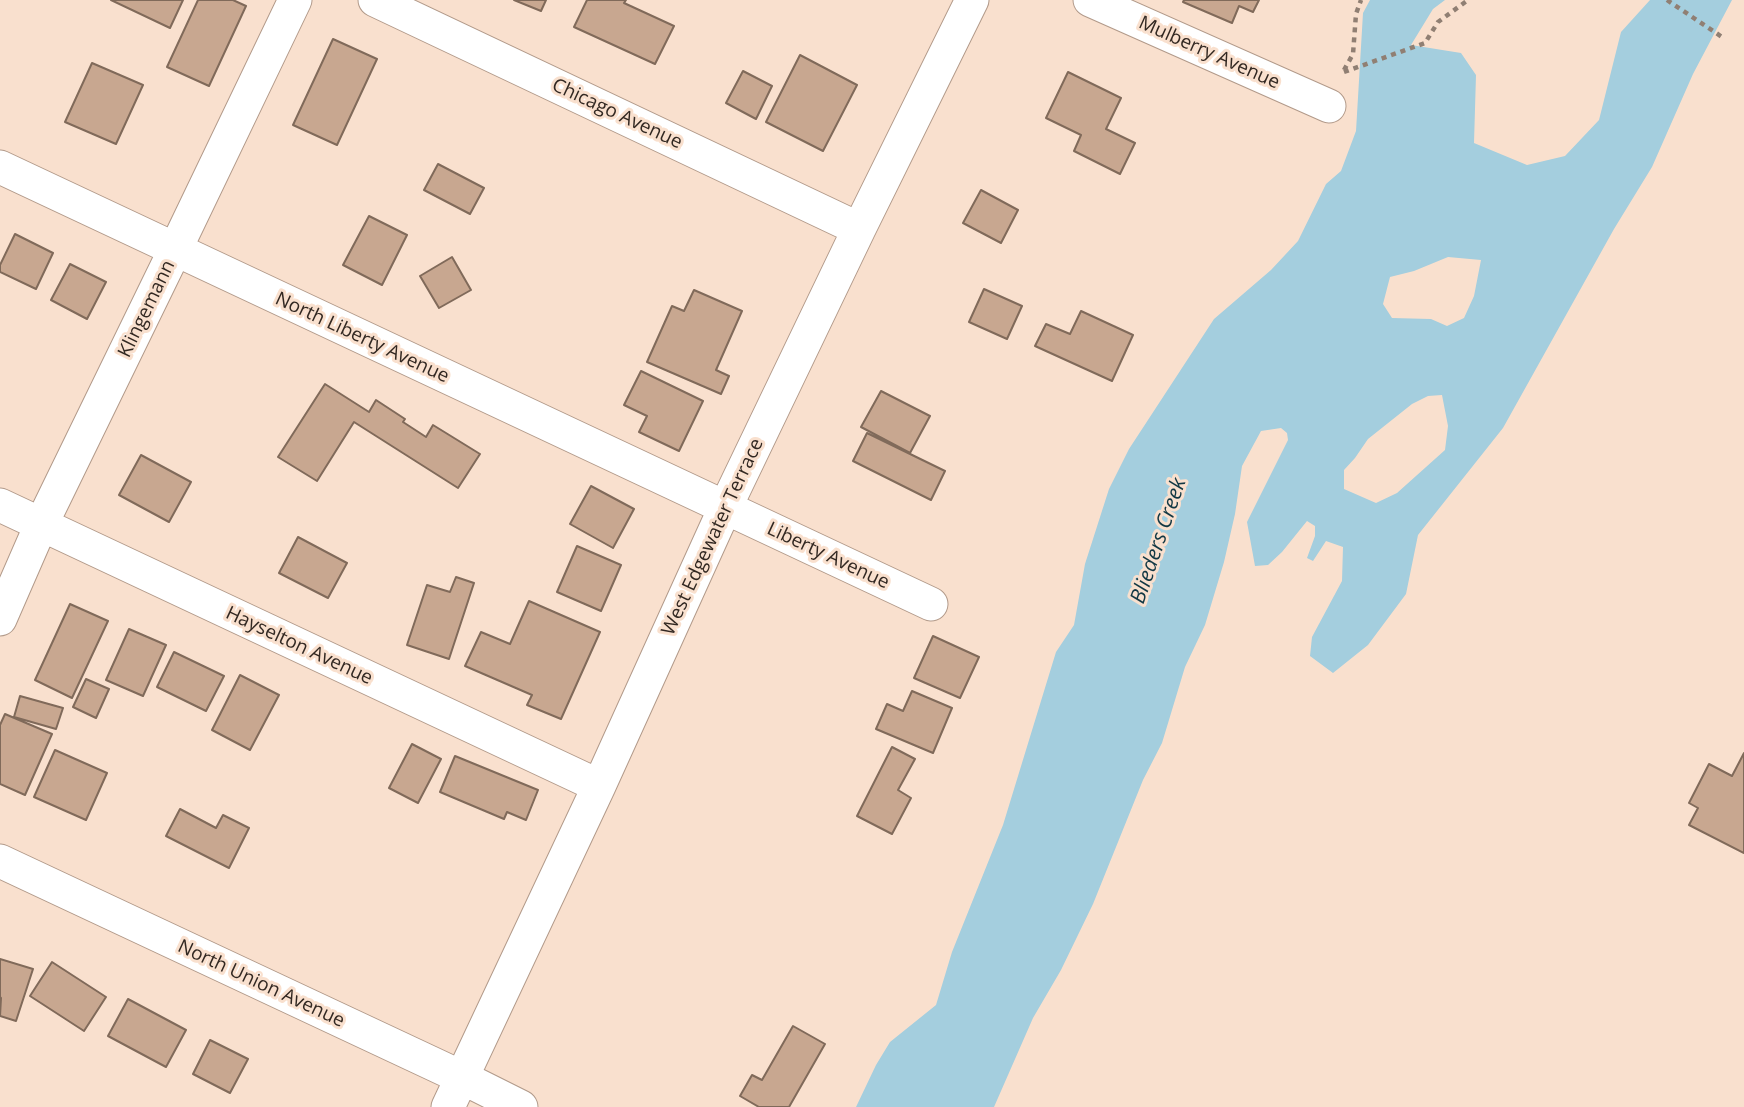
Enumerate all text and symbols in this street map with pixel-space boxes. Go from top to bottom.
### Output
street label: Mulberry Avenue [1135,12,1283,94]
street label: Chicago Avenue [548,74,686,154]
street label: Klingemann [114,257,180,361]
street label: North Liberty Avenue [272,288,452,388]
street label: West Edgewater Terrace [657,435,769,639]
water label: Blieders Creek [1126,475,1192,607]
street label: Liberty Avenue [763,518,893,594]
street label: Hayselton Avenue [222,602,376,690]
street label: North Union Avenue [174,935,348,1033]

